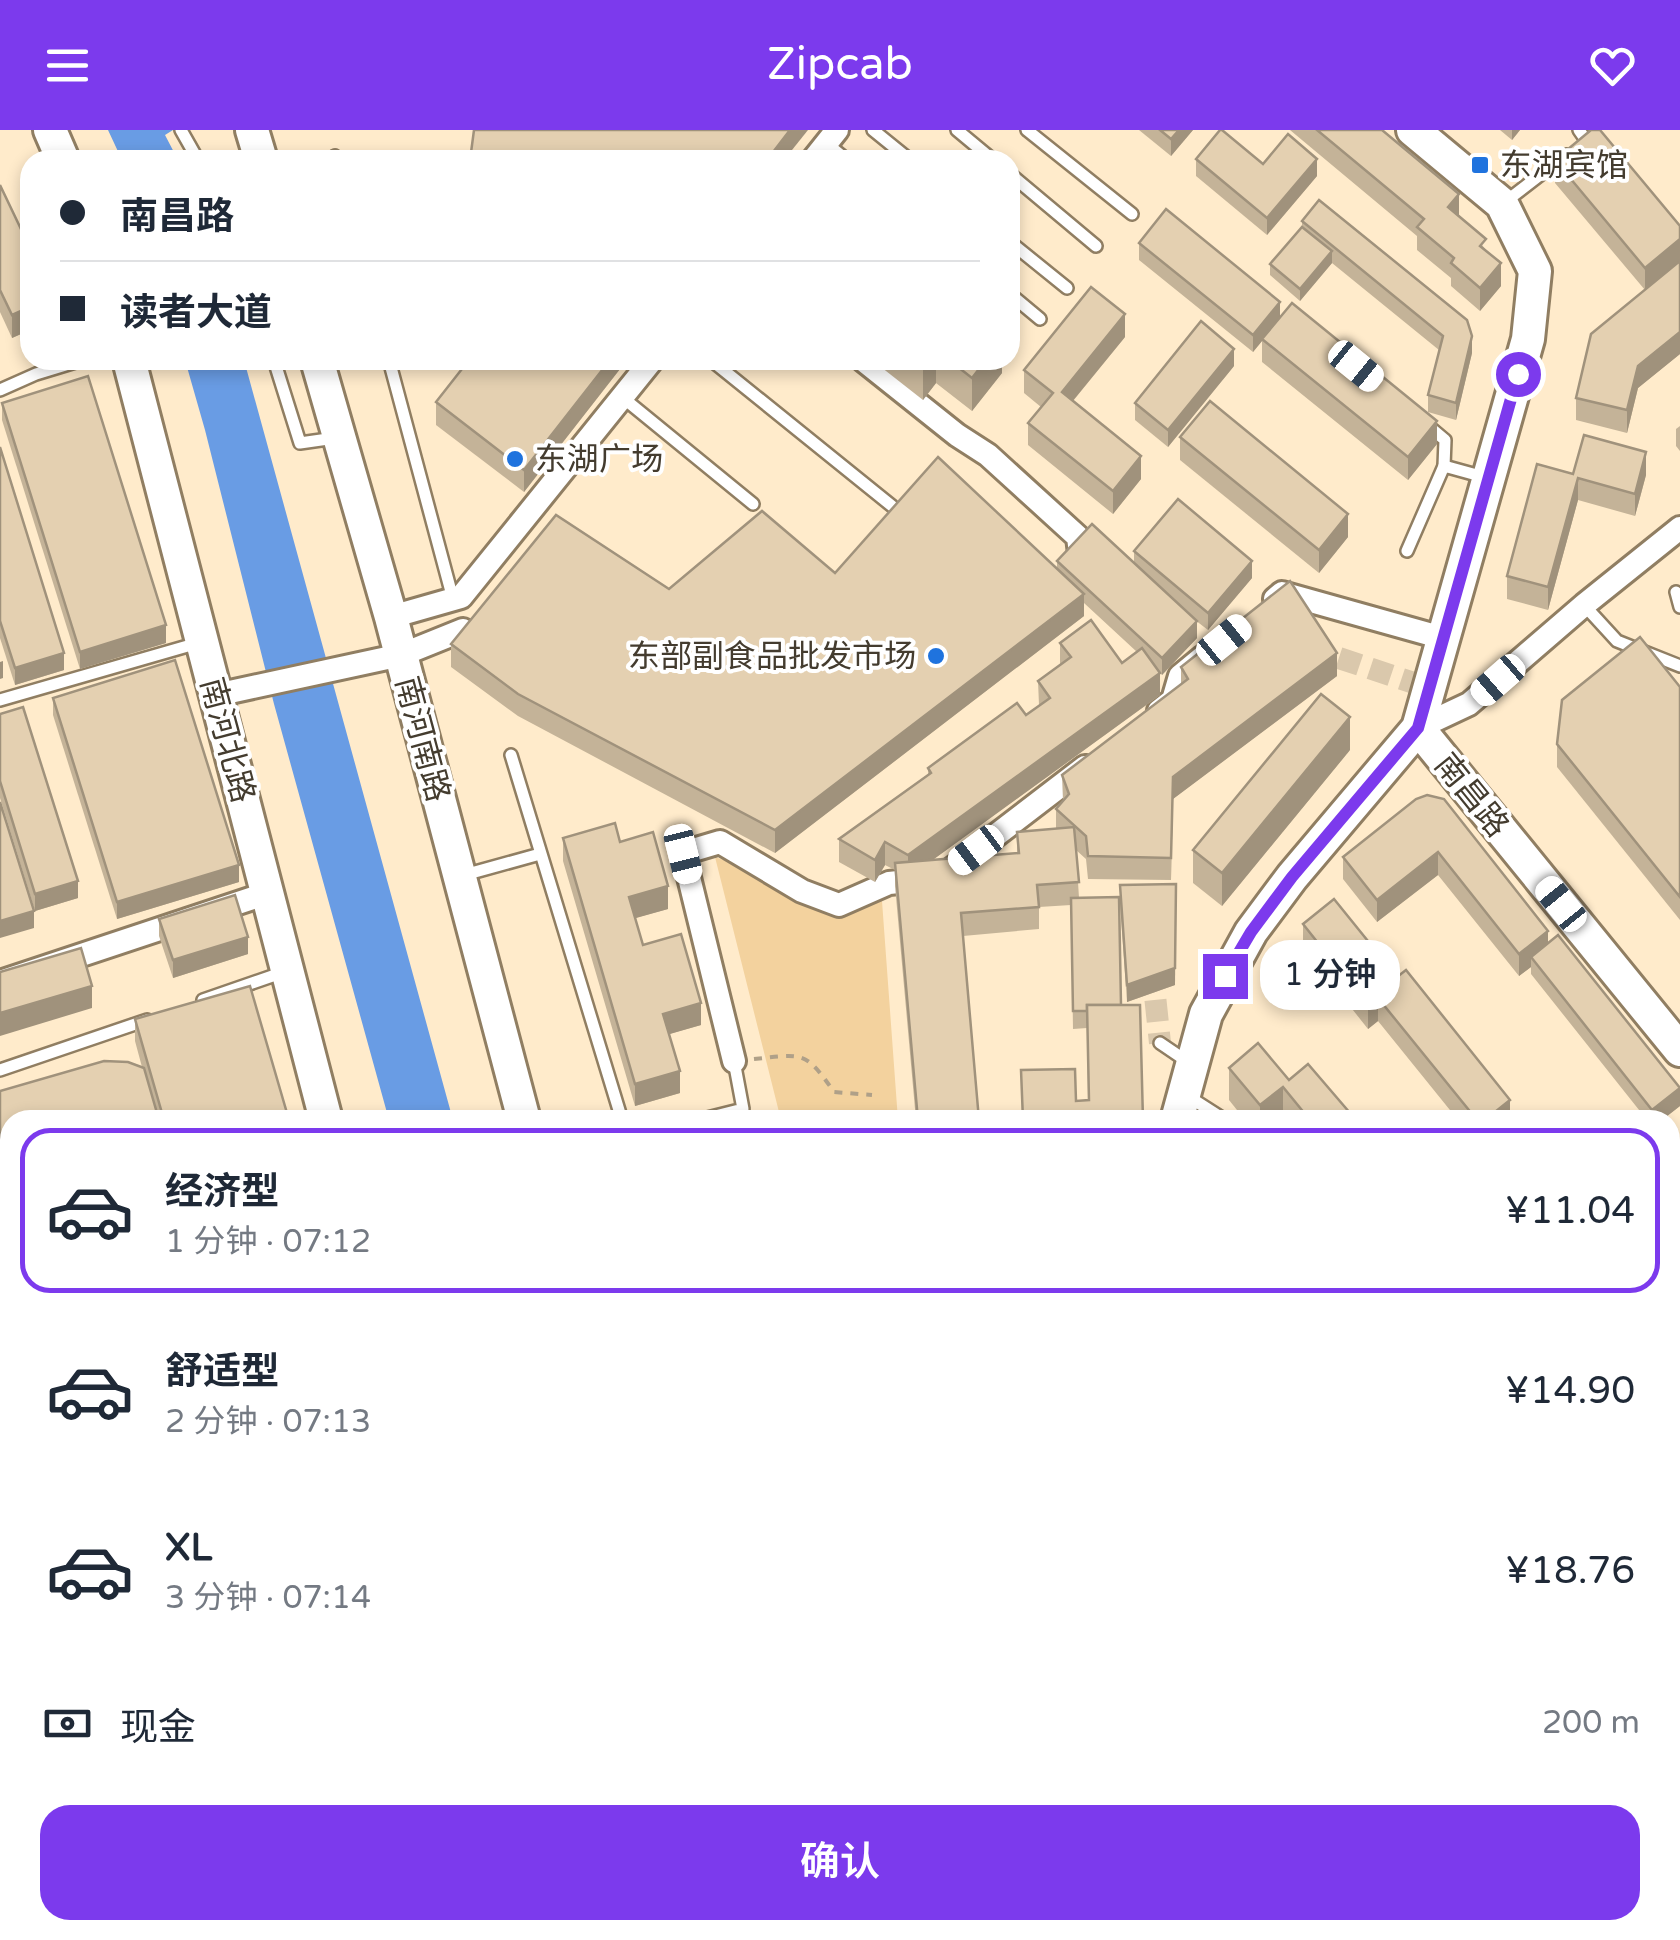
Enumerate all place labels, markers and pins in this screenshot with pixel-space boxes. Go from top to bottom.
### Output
place label: 东湖宾馆 [1500,147,1628,185]
marker: 东湖宾馆 [1469,154,1491,176]
place label: 东湖广场 [535,441,663,479]
marker: 东湖广场 [504,448,526,470]
place label: 东部副食品批发市场 [628,638,916,676]
marker: 东部副食品批发市场 [925,645,947,667]

